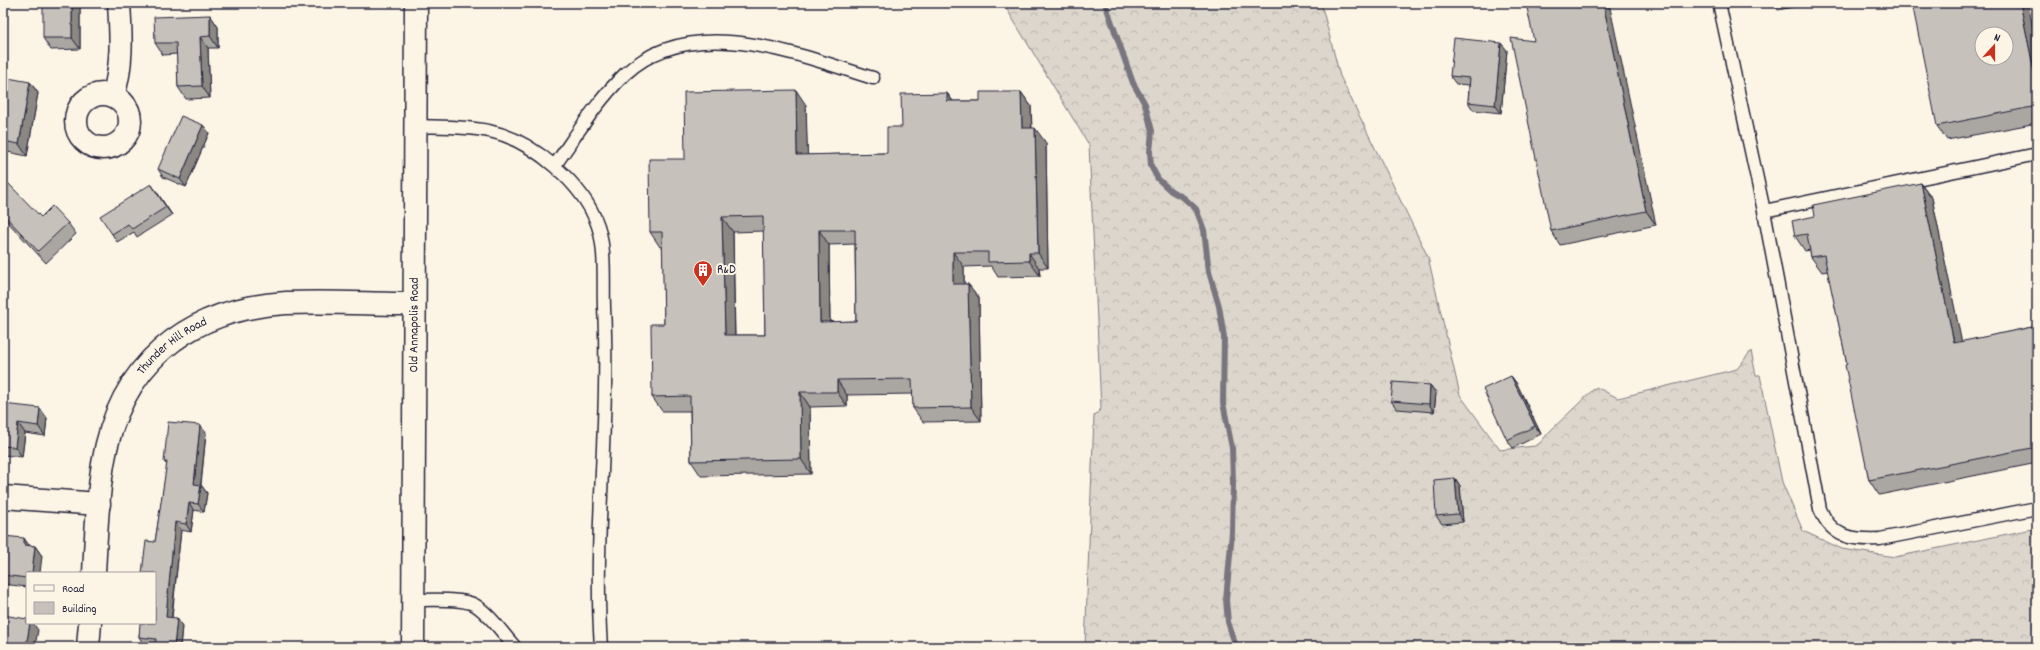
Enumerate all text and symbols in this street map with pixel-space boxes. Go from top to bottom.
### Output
north arrow [1974,26,2014,66]
text: N [1991,30,2003,47]
building icon: R&D [692,259,714,287]
place label: R&D [717,261,736,280]
street label: Old Annapolis Road [405,277,424,373]
street label: Thunder Hill Road [133,313,210,379]
legend [26,572,156,624]
text: Road [62,581,84,598]
text: Building [62,601,97,618]

